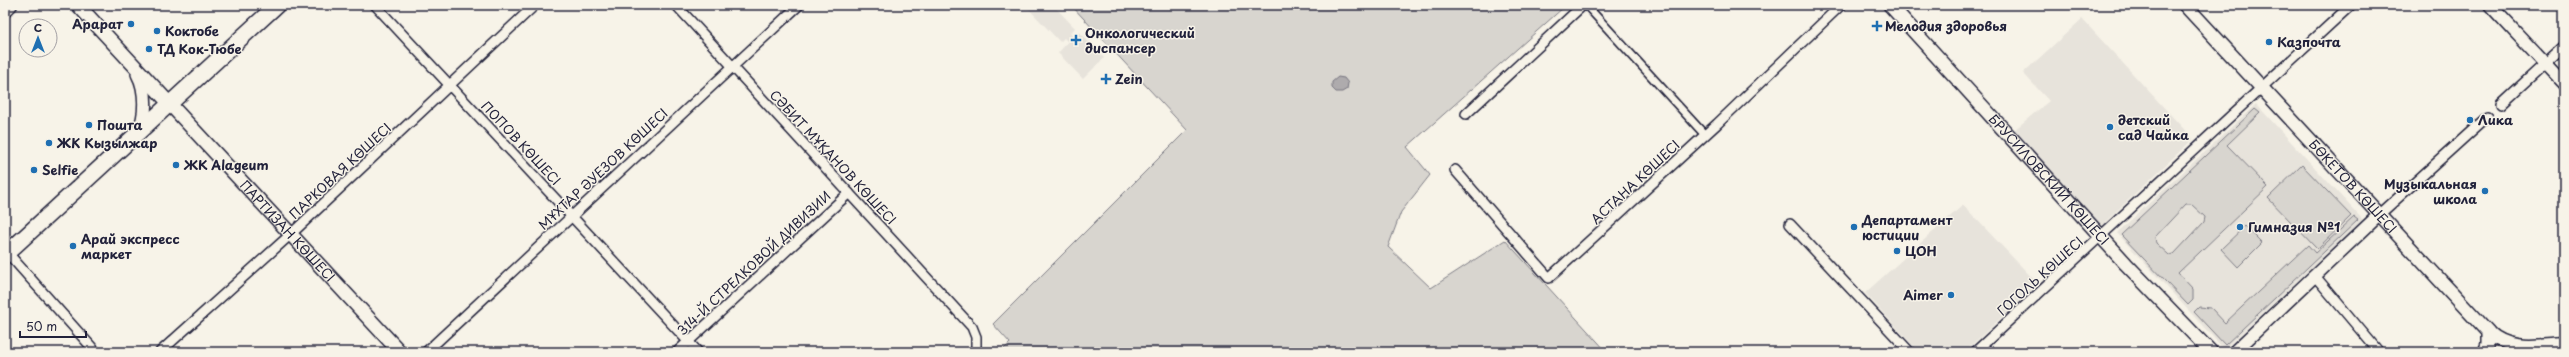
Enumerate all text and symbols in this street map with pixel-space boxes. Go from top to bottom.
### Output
place label: Арарат [72,14,124,33]
place label: Мелодия здоровья [1885,16,2007,35]
north arrow [18,18,58,58]
text: С [34,19,42,36]
marker: Арарат [126,19,136,29]
place label: Коктобе [165,21,219,40]
marker: Мелодия здоровья [1872,21,1882,31]
place label: Онкологический диспансер [1085,23,1195,57]
marker: Коктобе [152,26,162,36]
place label: Казпочта [2277,32,2341,51]
marker: Онкологический диспансер [1070,34,1082,46]
marker: Казпочта [2264,37,2274,47]
place label: ТД Кок-Тюбе [157,39,242,58]
marker: ТД Кок-Тюбе [144,44,154,54]
place label: Zein [1115,69,1143,88]
marker: Zein [1100,73,1112,85]
street label: СӘБИТ МҰҚАНОВ КӨШЕСІ [766,85,901,228]
street label: ПОПОВ КӨШЕСІ [477,96,565,189]
street label: МҰХТАР ӘУЕЗОВ КӨШЕСІ [534,104,671,234]
street label: БРУСИЛОВСКИЙ КӨШЕСІ [1985,110,2114,249]
place label: детский сад Чайка [2118,110,2189,144]
place label: Лика [2478,110,2513,129]
place label: Пошта [97,115,143,134]
marker: Лика [2465,115,2475,125]
street label: ПАРКОВАЯ КӨШЕСІ [285,118,395,223]
marker: Пошта [84,120,94,130]
marker: детский сад Чайка [2105,122,2115,132]
place label: ЖК Кызылжар [56,133,157,152]
street label: АСТАНА КӨШЕСІ [1586,135,1683,228]
street label: БӨКЕТОВ КӨШЕСІ [2305,135,2402,237]
marker: ЖК Кызылжар [44,138,54,148]
place label: ЖК Alageum [183,155,269,174]
place label: Selfie [42,160,78,179]
marker: ЖК Alageum [171,160,181,170]
marker: Selfie [29,165,39,175]
place label: Музыкальная школа [2384,174,2477,208]
street label: ПАРТИЗАН КӨШЕСІ [236,176,340,285]
street label: 314-Й СТРЕЛКОВОЙ ДИВИЗИИ [673,186,835,339]
marker: Музыкальная школа [2480,186,2490,196]
place label: Департамент юстиции [1861,210,1953,244]
place label: Гимназия №1 [2248,217,2340,236]
marker: Департамент юстиции [1849,222,1859,232]
marker: Гимназия №1 [2235,222,2245,232]
place label: Арай экспресс маркет [81,229,180,263]
street label: ГОГОЛЬ КӨШЕСІ [1993,232,2087,319]
marker: Арай экспресс маркет [68,241,78,251]
place label: ЦОН [1905,241,1937,260]
marker: ЦОН [1892,246,1902,256]
place label: Aimer [1903,285,1943,304]
marker: Aimer [1946,290,1956,300]
scale bar [20,313,86,339]
text: 50 m [26,317,57,335]

